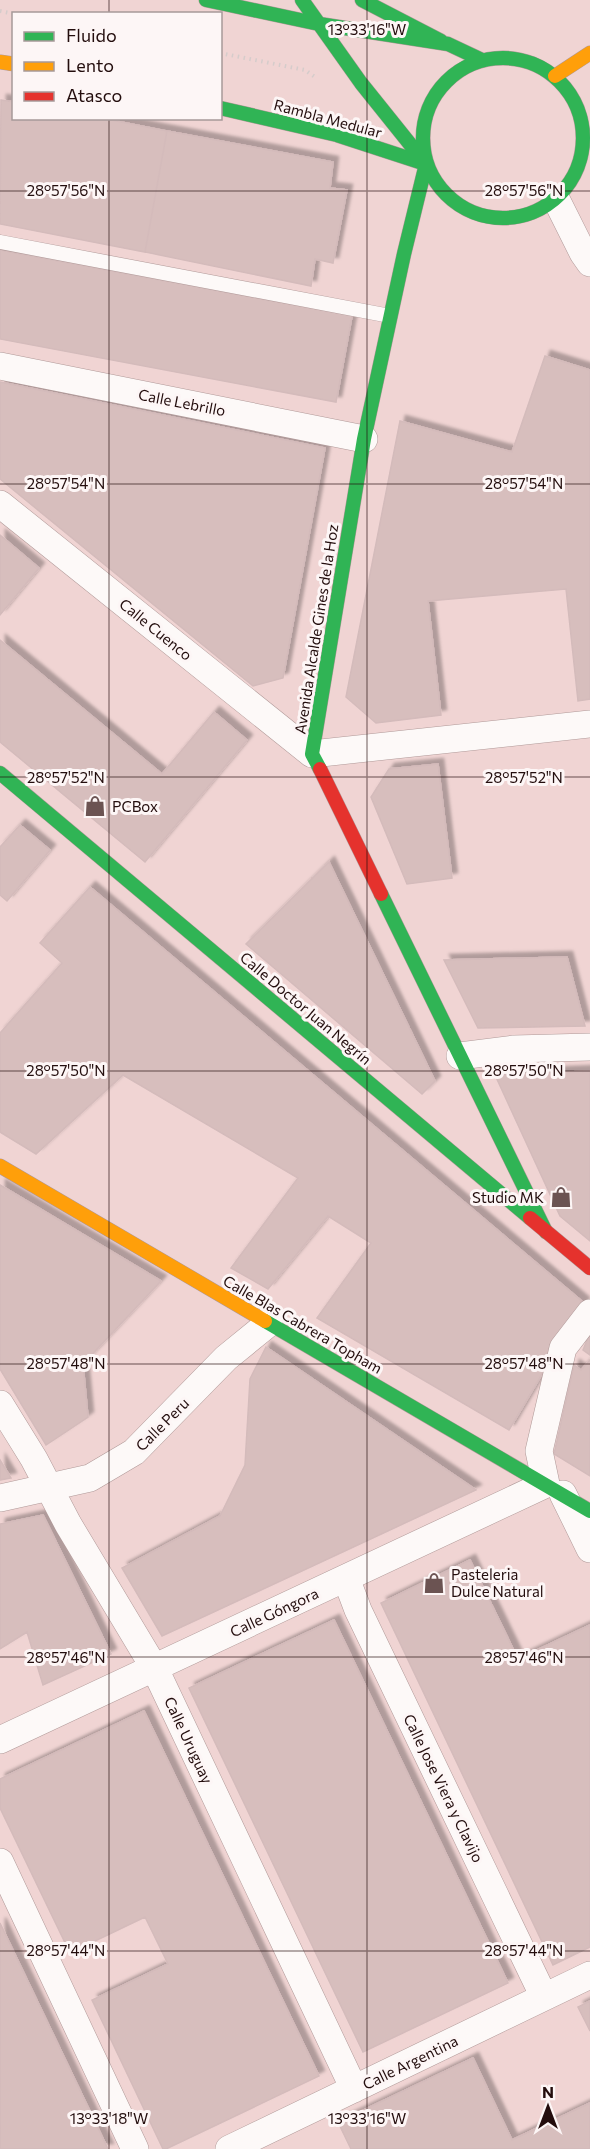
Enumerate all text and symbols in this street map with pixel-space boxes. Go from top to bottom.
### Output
legend [12,12,222,120]
text: 13°33'16"W [328,20,406,38]
text: Fluido [66,24,117,46]
text: Lento [66,54,114,76]
text: Atasco [66,84,122,106]
street label: Rambla Medular [272,95,384,141]
text: 28°57'56"N [27,181,105,199]
text: 28°57'56"N [485,181,563,199]
street label: Calle Lebrillo [137,385,227,419]
text: 28°57'54"N [27,474,105,492]
text: 28°57'54"N [485,474,563,492]
street label: Avenida Alcalde Gines de la Hoz [291,523,341,735]
street label: Calle Cuenco [116,594,196,664]
text: 28°57'52"N [27,768,105,786]
text: 28°57'52"N [485,768,563,786]
shop icon: PCBox [83,794,107,818]
place label: PCBox [112,797,158,815]
street label: Calle Doctor Juan Negrín [237,948,375,1068]
text: 28°57'50"N [26,1061,106,1079]
text: 28°57'50"N [484,1061,564,1079]
shop icon: Studio MK [549,1185,573,1209]
place label: Studio MK [472,1188,544,1206]
street label: Calle Blas Cabrera Topham [220,1271,386,1377]
text: 28°57'48"N [27,1354,105,1372]
text: 28°57'48"N [485,1354,563,1372]
street label: Calle Peru [132,1394,192,1454]
place label: Pasteleria Dulce Natural [451,1565,544,1600]
shop icon: Pasteleria Dulce Natural [422,1571,446,1595]
street label: Calle Góngora [227,1584,321,1640]
text: 28°57'46"N [27,1648,105,1666]
text: 28°57'46"N [485,1648,563,1666]
street label: Calle Uruguay [161,1694,217,1787]
street label: Calle Jose Viera y Clavijo [400,1711,488,1865]
text: 28°57'44"N [27,1941,105,1959]
text: 28°57'44"N [485,1941,563,1959]
street label: Calle Argentina [359,2031,461,2093]
north arrow [518,2077,578,2137]
text: N [542,2082,554,2101]
text: 13°33'18"W [70,2109,148,2127]
text: 13°33'16"W [328,2109,406,2127]

